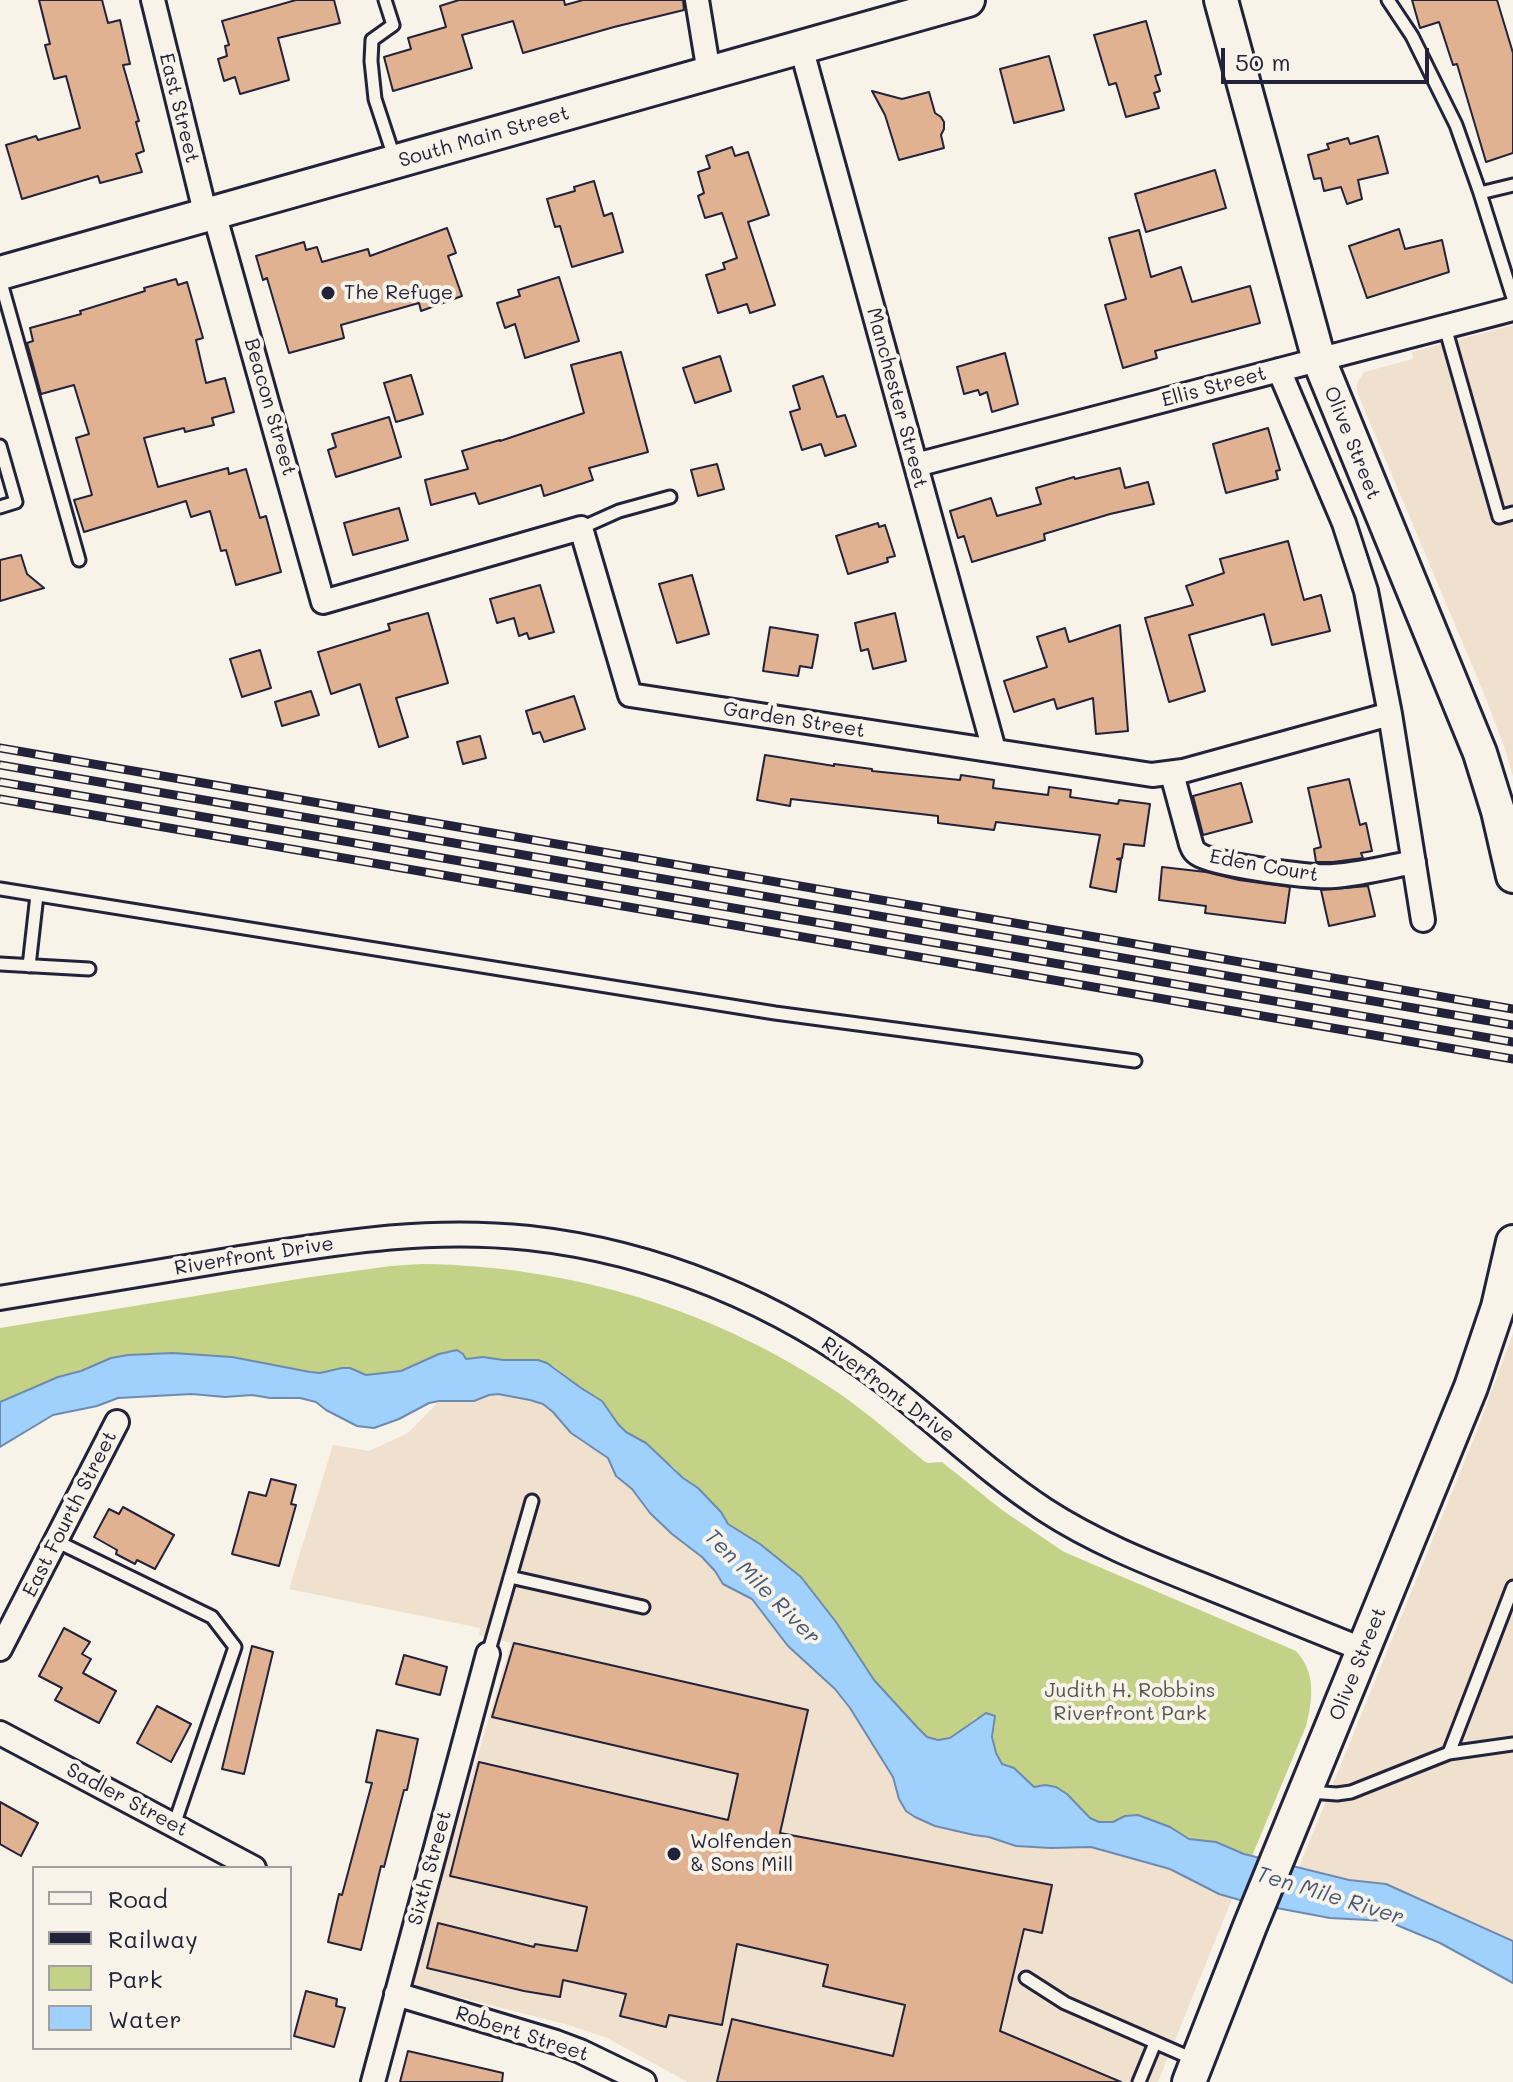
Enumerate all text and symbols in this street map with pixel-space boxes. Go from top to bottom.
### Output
scale bar [1225,32,1433,82]
text: 50 m [1235,46,1291,77]
street label: East Street [154,51,204,165]
street label: South Main Street [396,101,572,173]
place label: The Refuge [344,281,453,305]
marker: The Refuge [319,284,337,302]
street label: Manchester Street [861,305,933,491]
street label: Beacon Street [239,335,301,479]
street label: Ellis Street [1159,362,1269,412]
street label: Olive Street [1318,383,1386,503]
street label: Garden Street [721,697,867,743]
street label: Eden Court [1208,845,1320,887]
street label: Riverfront Drive [173,1232,335,1280]
street label: Riverfront Drive [817,1332,959,1448]
street label: East Fourth Street [18,1427,122,1601]
water label: Ten Mile River [699,1524,825,1650]
street label: Olive Street [1324,1604,1392,1724]
park label: Judith H. Robbins Riverfront Park [1045,1679,1215,1726]
street label: Sadler Street [62,1758,192,1842]
street label: Sixth Street [403,1808,457,1928]
place label: Wolfenden & Sons Mill [690,1830,793,1877]
marker: Wolfenden & Sons Mill [665,1845,683,1863]
water label: Ten Mile River [1253,1861,1407,1931]
legend [32,1866,292,2050]
text: Road [108,1883,168,1914]
text: Railway [108,1923,198,1954]
text: Park [108,1963,162,1994]
street label: Robert Street [452,2001,592,2067]
text: Water [108,2003,182,2034]

